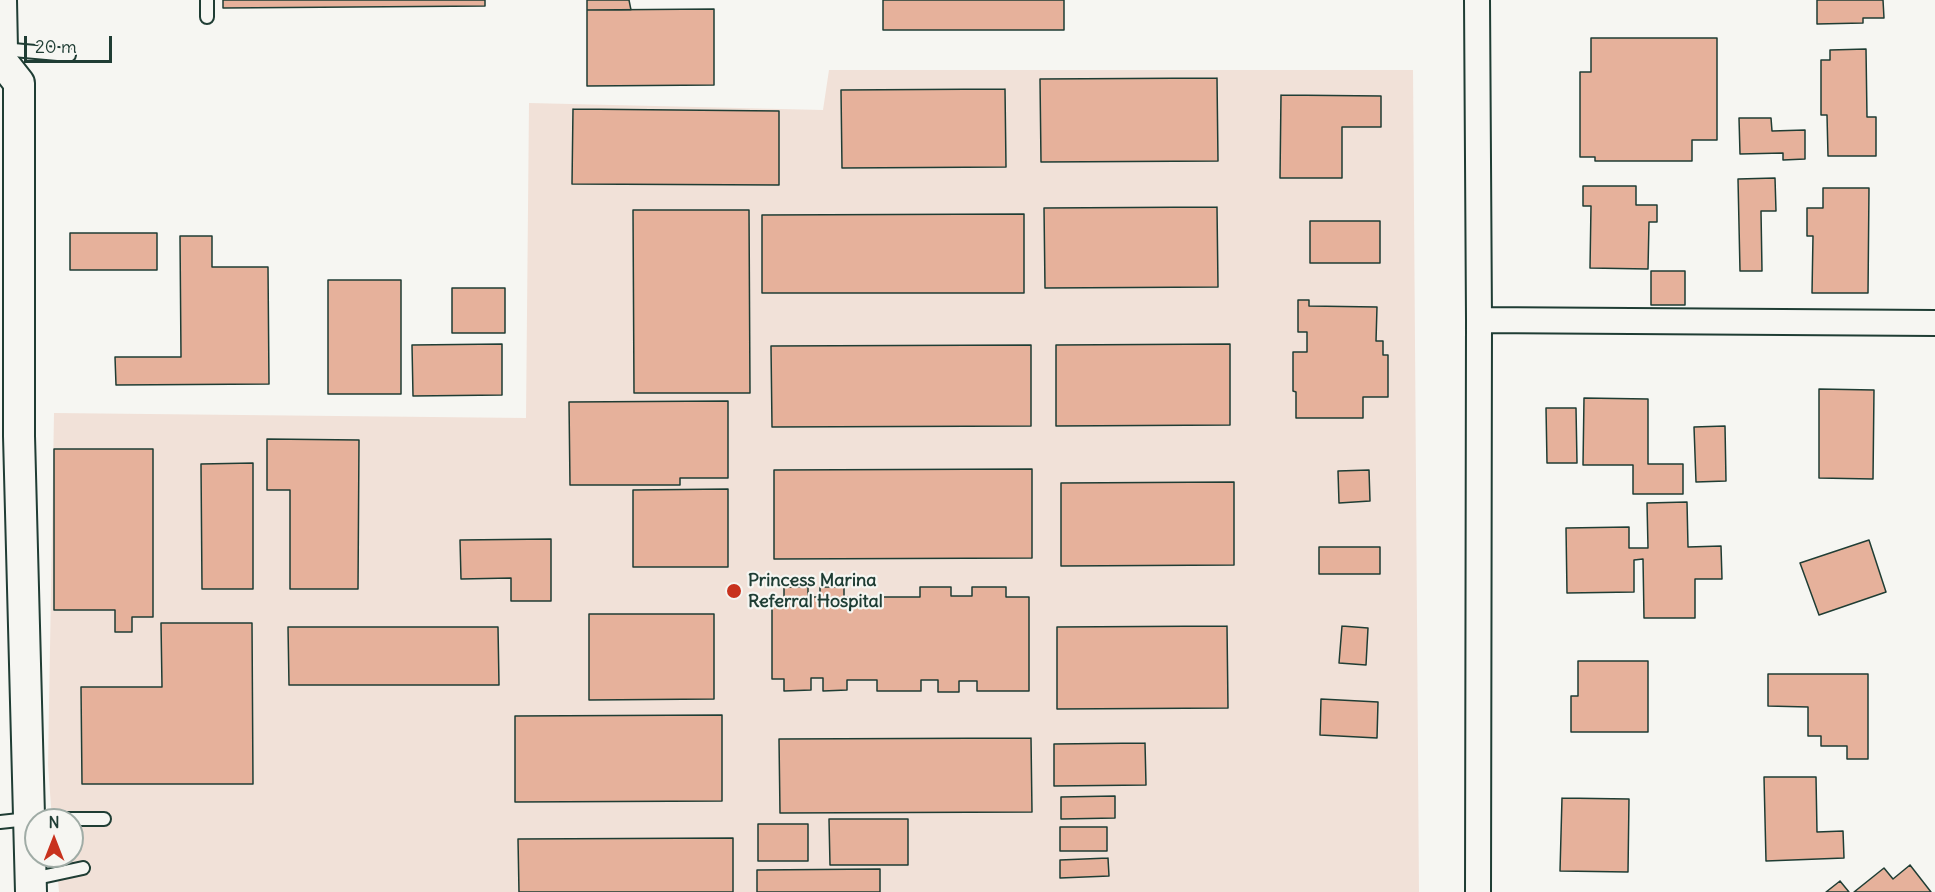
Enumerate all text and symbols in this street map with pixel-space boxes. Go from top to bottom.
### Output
scale bar [27,24,116,62]
text: 20 m [35,35,77,58]
place label: Princess Marina Referral Hospital [748,570,883,612]
marker: Princess Marina Referral Hospital [725,582,743,600]
north arrow [24,808,84,868]
text: N [48,812,60,832]

